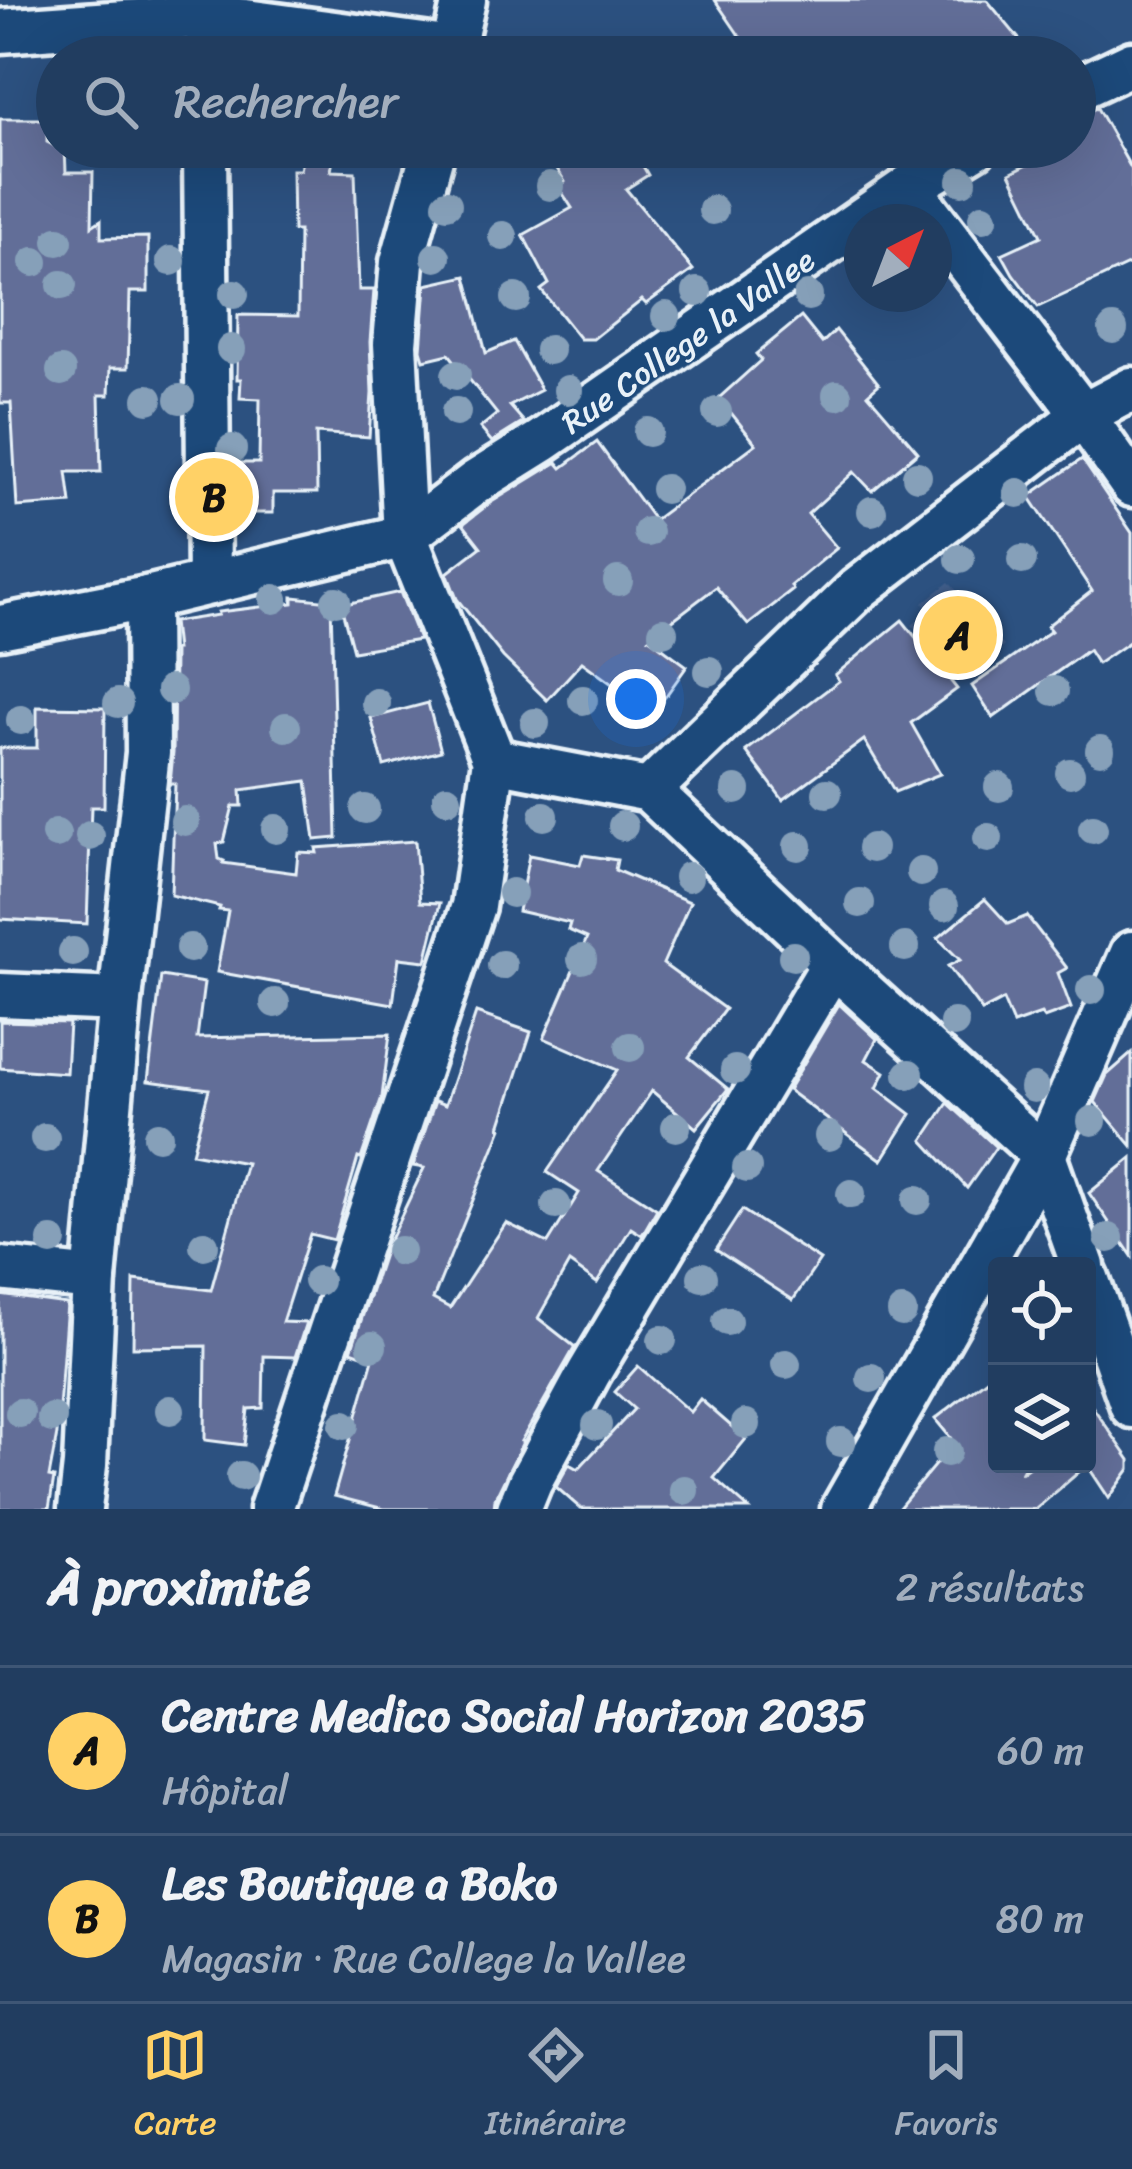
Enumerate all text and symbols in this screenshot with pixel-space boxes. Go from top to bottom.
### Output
search box [36,36,1096,168]
text: Rechercher [174,62,398,142]
icon: search [78,69,144,135]
north arrow [844,204,952,312]
street label: Rue College la Vallee [549,232,827,450]
pin: B [175,452,253,542]
pin: A [919,590,997,680]
your location [606,669,666,729]
map controls [988,1257,1096,1473]
button: locate [988,1257,1096,1365]
button: layers [988,1365,1096,1473]
text: À proximité [48,1542,310,1632]
text: 2 résultats [896,1553,1084,1622]
text: Centre Medico Social Horizon 2035 [162,1676,866,1756]
text: A [74,1716,100,1785]
text: 60 m [997,1716,1084,1785]
text: Hôpital [162,1756,289,1825]
text: Les Boutique a Boko [162,1844,557,1924]
text: B [75,1884,99,1953]
text: 80 m [996,1884,1084,1953]
text: Magasin · Rue College la Vallee [162,1924,686,1993]
tab: Carte [134,2022,216,2152]
tab: Itinéraire [485,2022,626,2152]
tab: Favoris [895,2022,998,2152]

